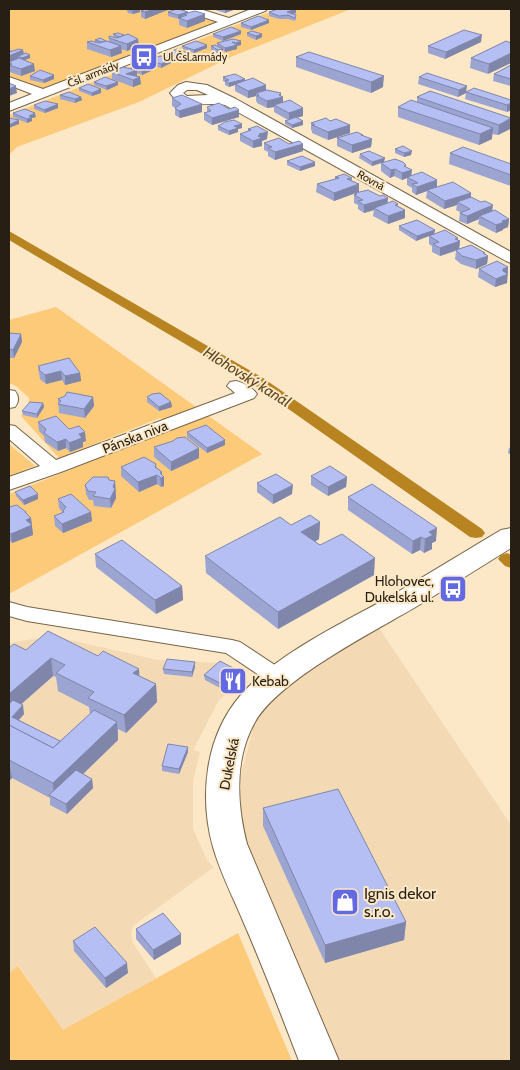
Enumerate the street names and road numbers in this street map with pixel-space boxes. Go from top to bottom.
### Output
street label: Čsl. armády [65,58,121,90]
street label: Rovná [355,167,388,194]
street label: Pánska niva [100,416,170,458]
street label: Dukelská [215,736,243,792]

